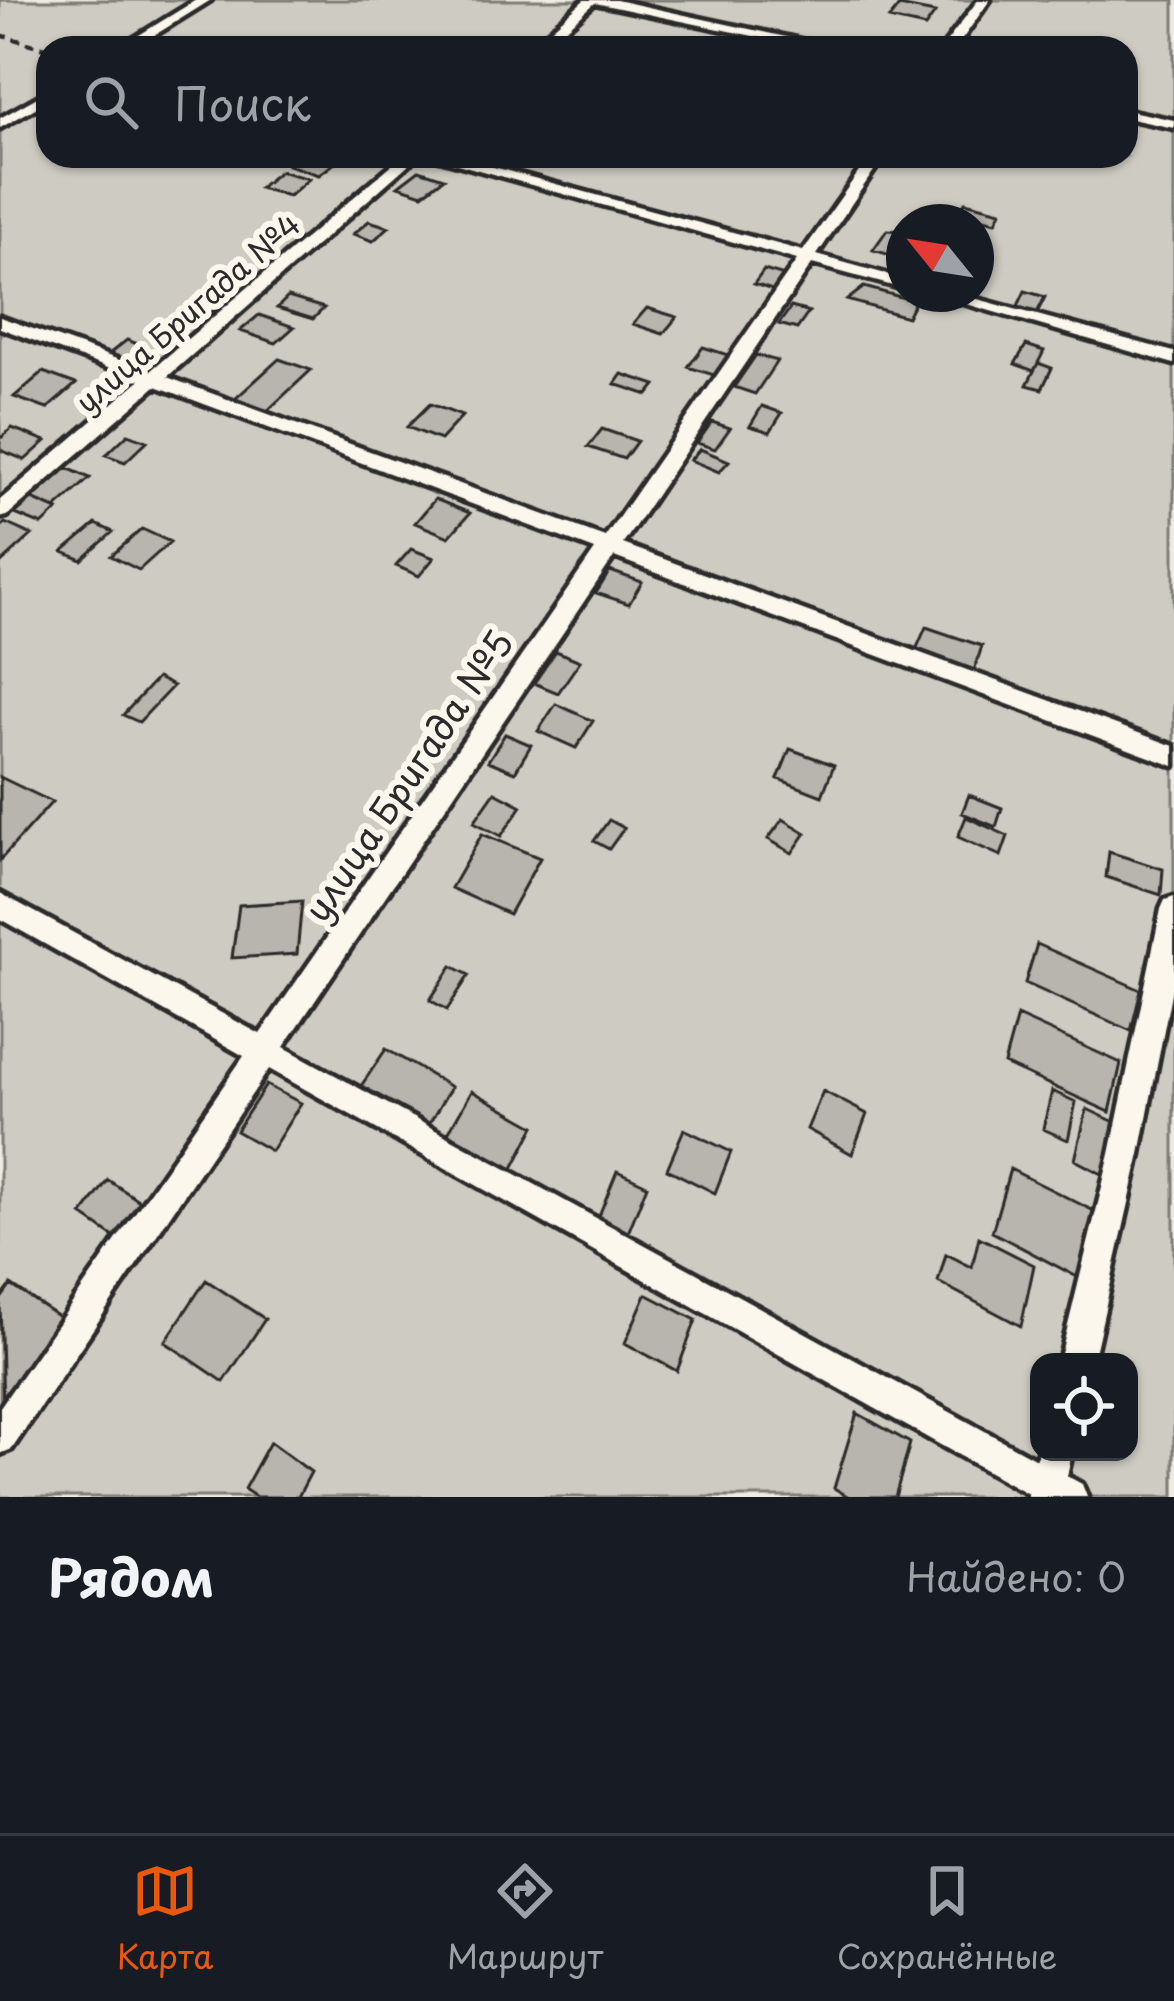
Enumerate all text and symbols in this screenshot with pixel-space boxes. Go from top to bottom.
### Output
search box [36,36,1138,168]
text: Поиск [174,68,311,136]
icon: search [78,69,144,135]
street label: улица Бригада №4 [65,201,309,423]
north arrow [886,204,994,312]
street label: улица Бригада №5 [289,618,525,932]
map controls [1030,1353,1138,1461]
button: locate [1030,1353,1138,1461]
text: Рядом [48,1537,214,1614]
text: Найдено: 0 [906,1546,1126,1605]
tab: Карта [117,1858,214,1980]
tab: Маршрут [447,1858,603,1980]
tab: Сохранённые [837,1858,1057,1980]

